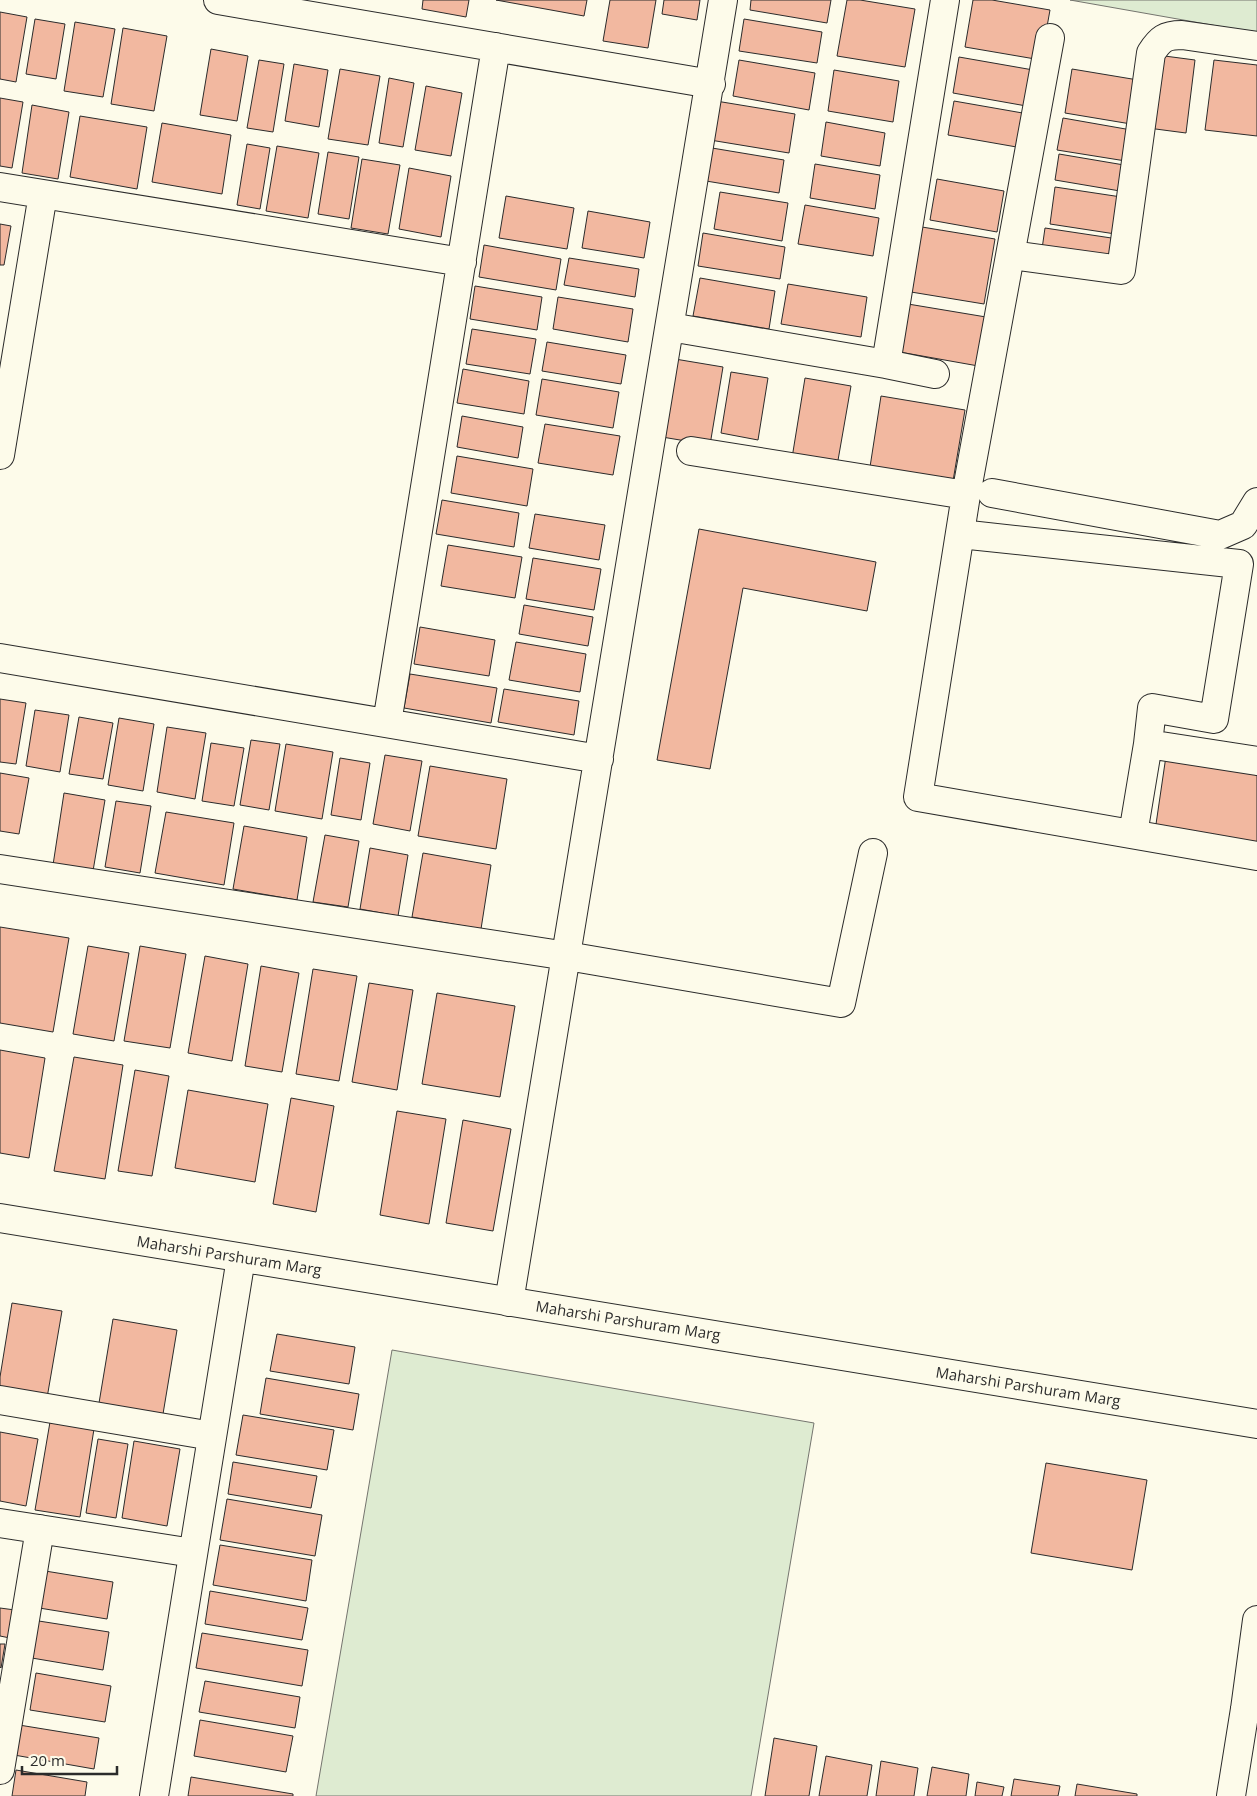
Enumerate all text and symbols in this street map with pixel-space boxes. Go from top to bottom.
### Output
street label: Maharshi Parshuram Marg [135,1231,323,1280]
street label: Maharshi Parshuram Marg [534,1296,722,1345]
street label: Maharshi Parshuram Marg [934,1362,1122,1411]
scale bar [22,1744,118,1776]
text: 20 m [30,1750,65,1770]

